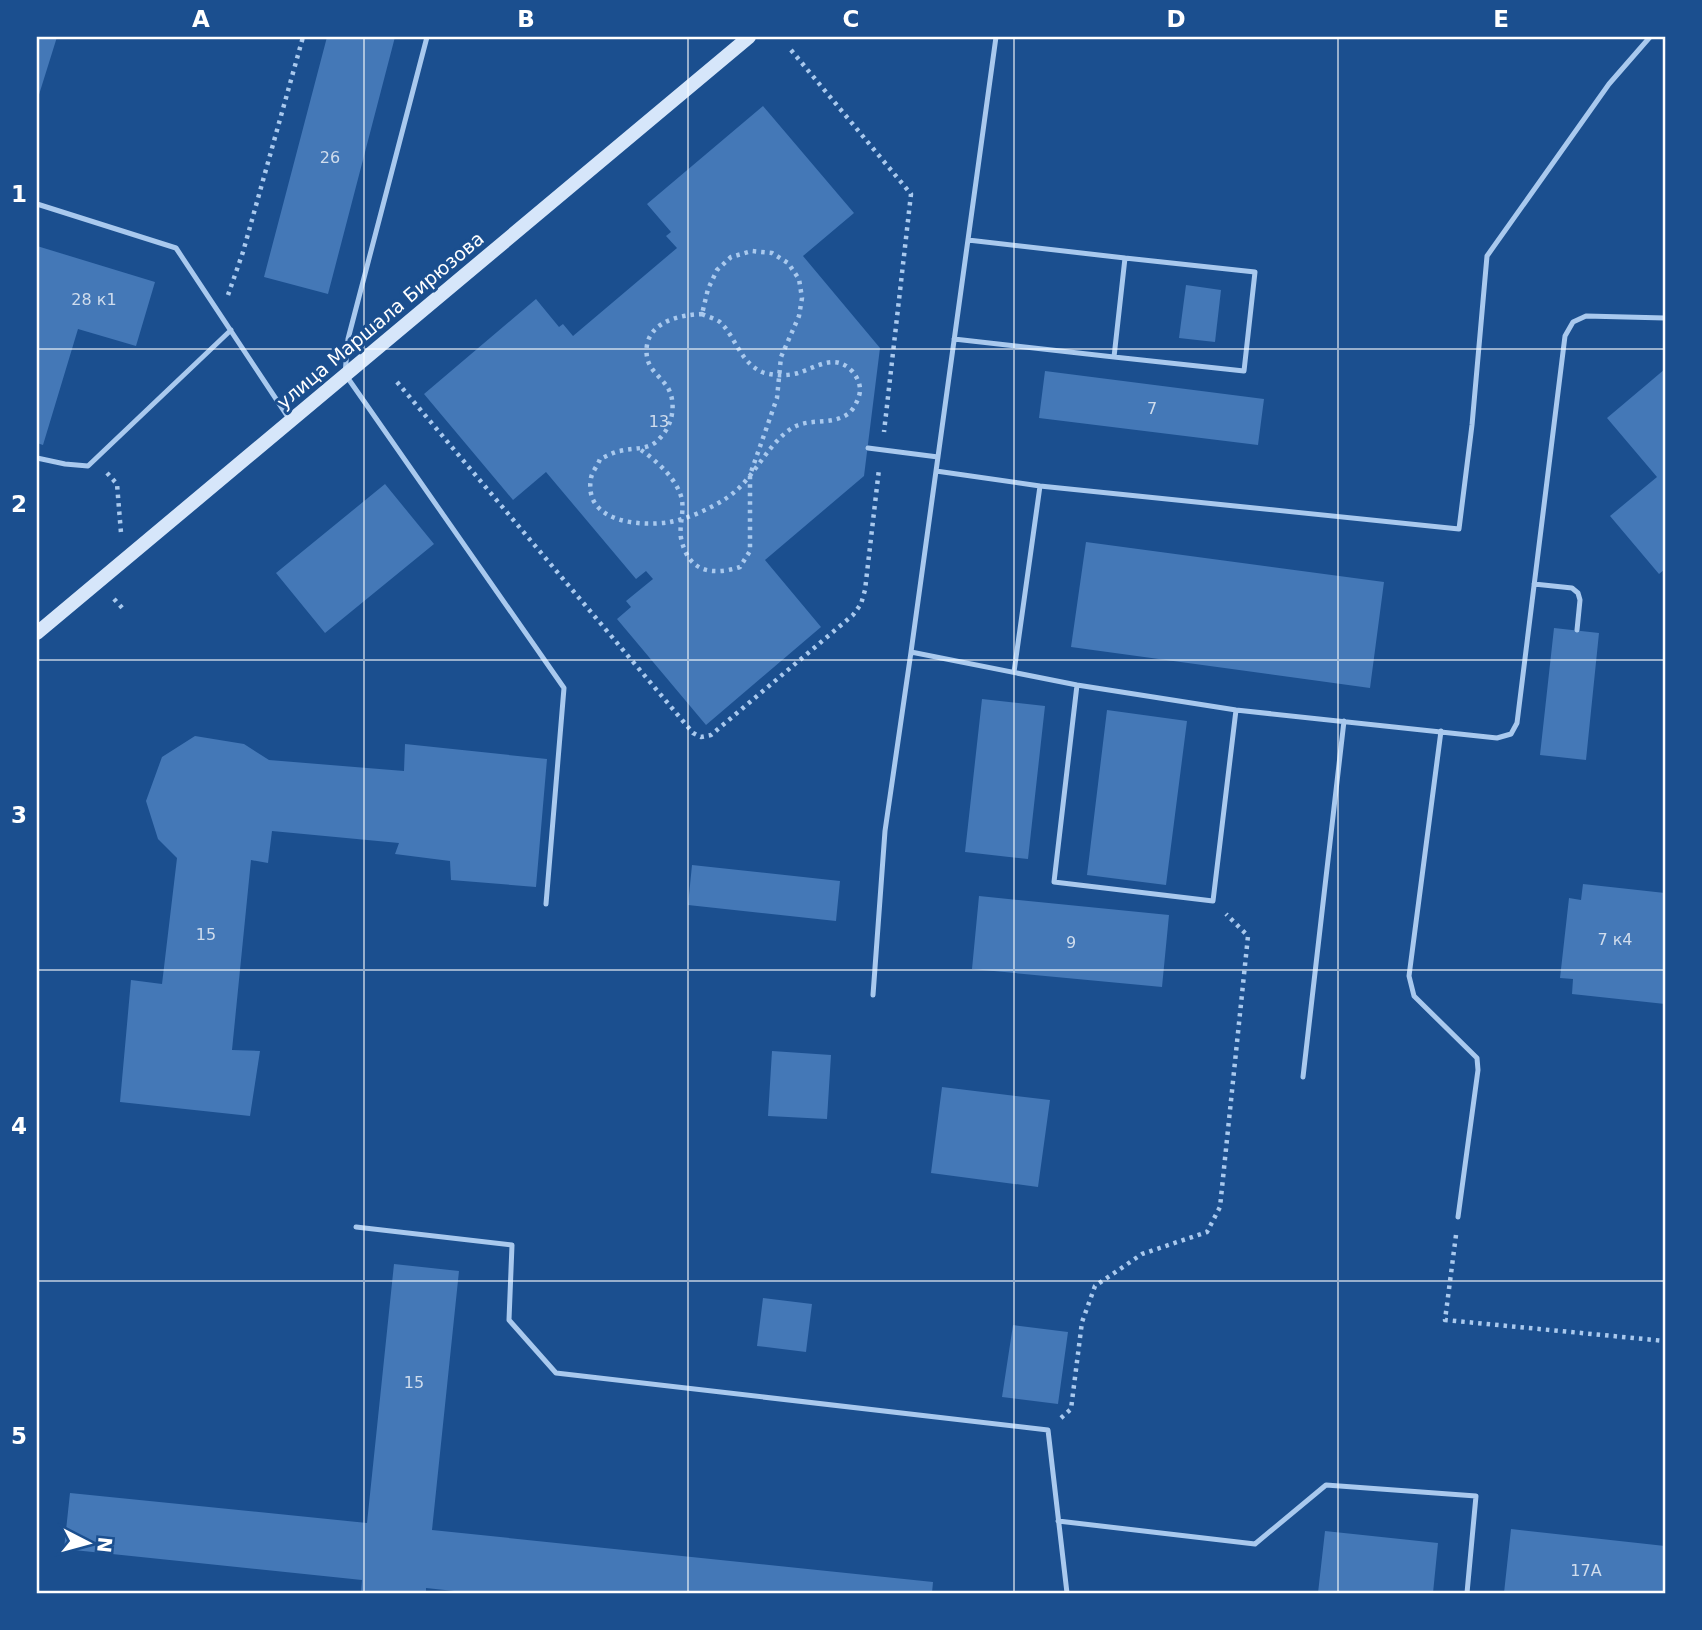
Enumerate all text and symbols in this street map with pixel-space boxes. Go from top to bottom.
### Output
text: A [192,6,210,32]
text: B [517,6,535,32]
text: C [843,6,859,32]
text: D [1166,6,1186,32]
text: E [1493,6,1509,32]
house number: 26 [320,148,340,167]
text: 1 [11,181,27,207]
street label: улица Маршала Бирюзова [272,227,488,413]
house number: 28 к1 [71,290,117,309]
house number: 7 [1147,399,1157,418]
house number: 13 [649,412,669,431]
text: 2 [11,491,27,517]
text: 3 [11,802,27,828]
house number: 15 [196,925,216,944]
house number: 7 к4 [1597,930,1633,949]
house number: 9 [1066,933,1076,952]
text: 4 [11,1113,27,1139]
house number: 15 [404,1373,424,1392]
text: 5 [11,1423,27,1449]
north arrow [52,1508,122,1578]
text: N [93,1536,117,1554]
house number: 17А [1570,1561,1602,1580]

